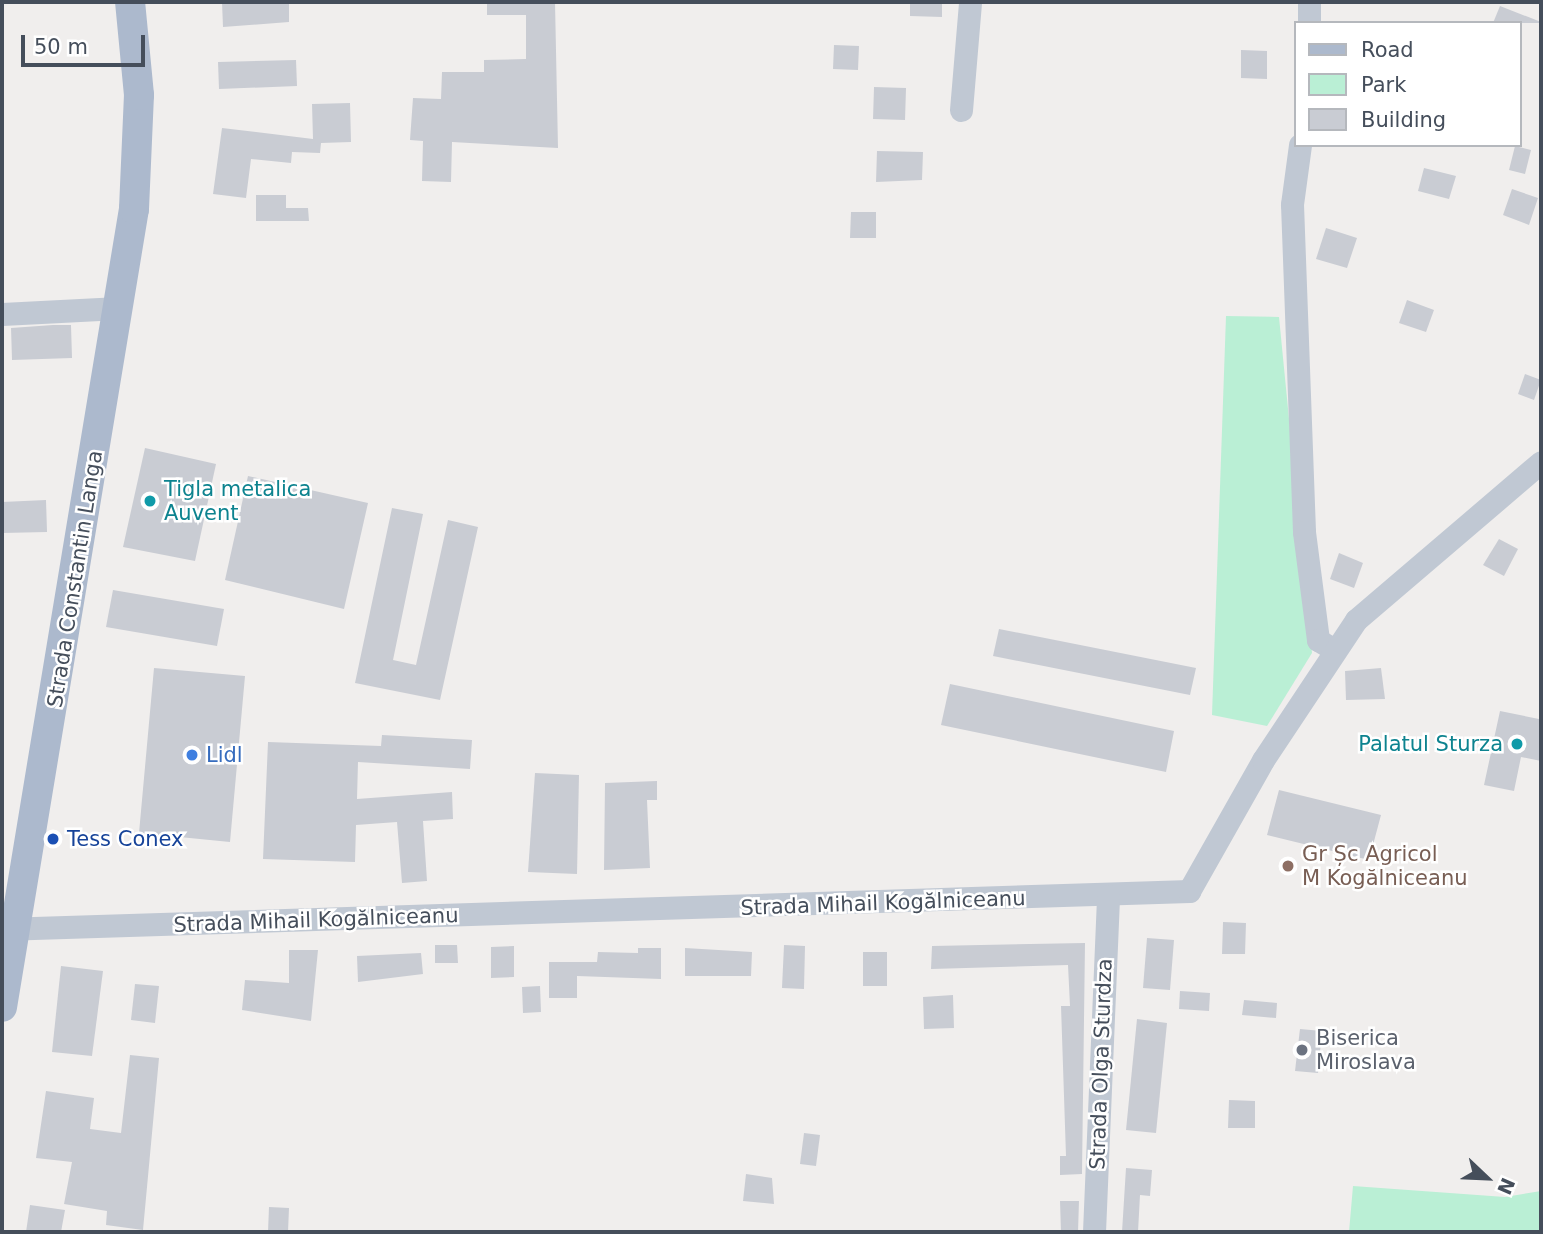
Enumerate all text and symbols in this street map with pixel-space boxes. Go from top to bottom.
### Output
scale bar [24,21,149,65]
legend [1294,21,1522,147]
text: 50 m [34,35,88,59]
text: Road [1361,38,1414,62]
text: Park [1361,73,1406,97]
text: Building [1361,108,1446,132]
street label: Strada Constantin Langa [42,449,108,709]
place label: Tigla metalica Auvent [164,476,311,526]
marker: Tigla metalica Auvent [142,493,158,509]
place label: Palatul Sturza [1358,731,1503,757]
marker: Palatul Sturza [1509,736,1525,752]
place label: Lidl [206,742,243,768]
marker: Lidl [184,747,200,763]
place label: Tess Conex [67,826,184,852]
marker: Tess Conex [45,831,61,847]
place label: Gr Șc Agricol M Kogălniceanu [1302,841,1467,891]
marker: Gr Șc Agricol M Kogălniceanu [1280,858,1296,874]
street label: Strada Mihail Kogălniceanu [740,885,1026,921]
street label: Strada Mihail Kogălniceanu [173,902,459,938]
street label: Strada Olga Sturdza [1085,958,1117,1170]
place label: Biserica Miroslava [1316,1025,1416,1075]
marker: Biserica Miroslava [1294,1042,1310,1058]
north arrow [1452,1143,1522,1213]
text: N [1493,1175,1520,1198]

